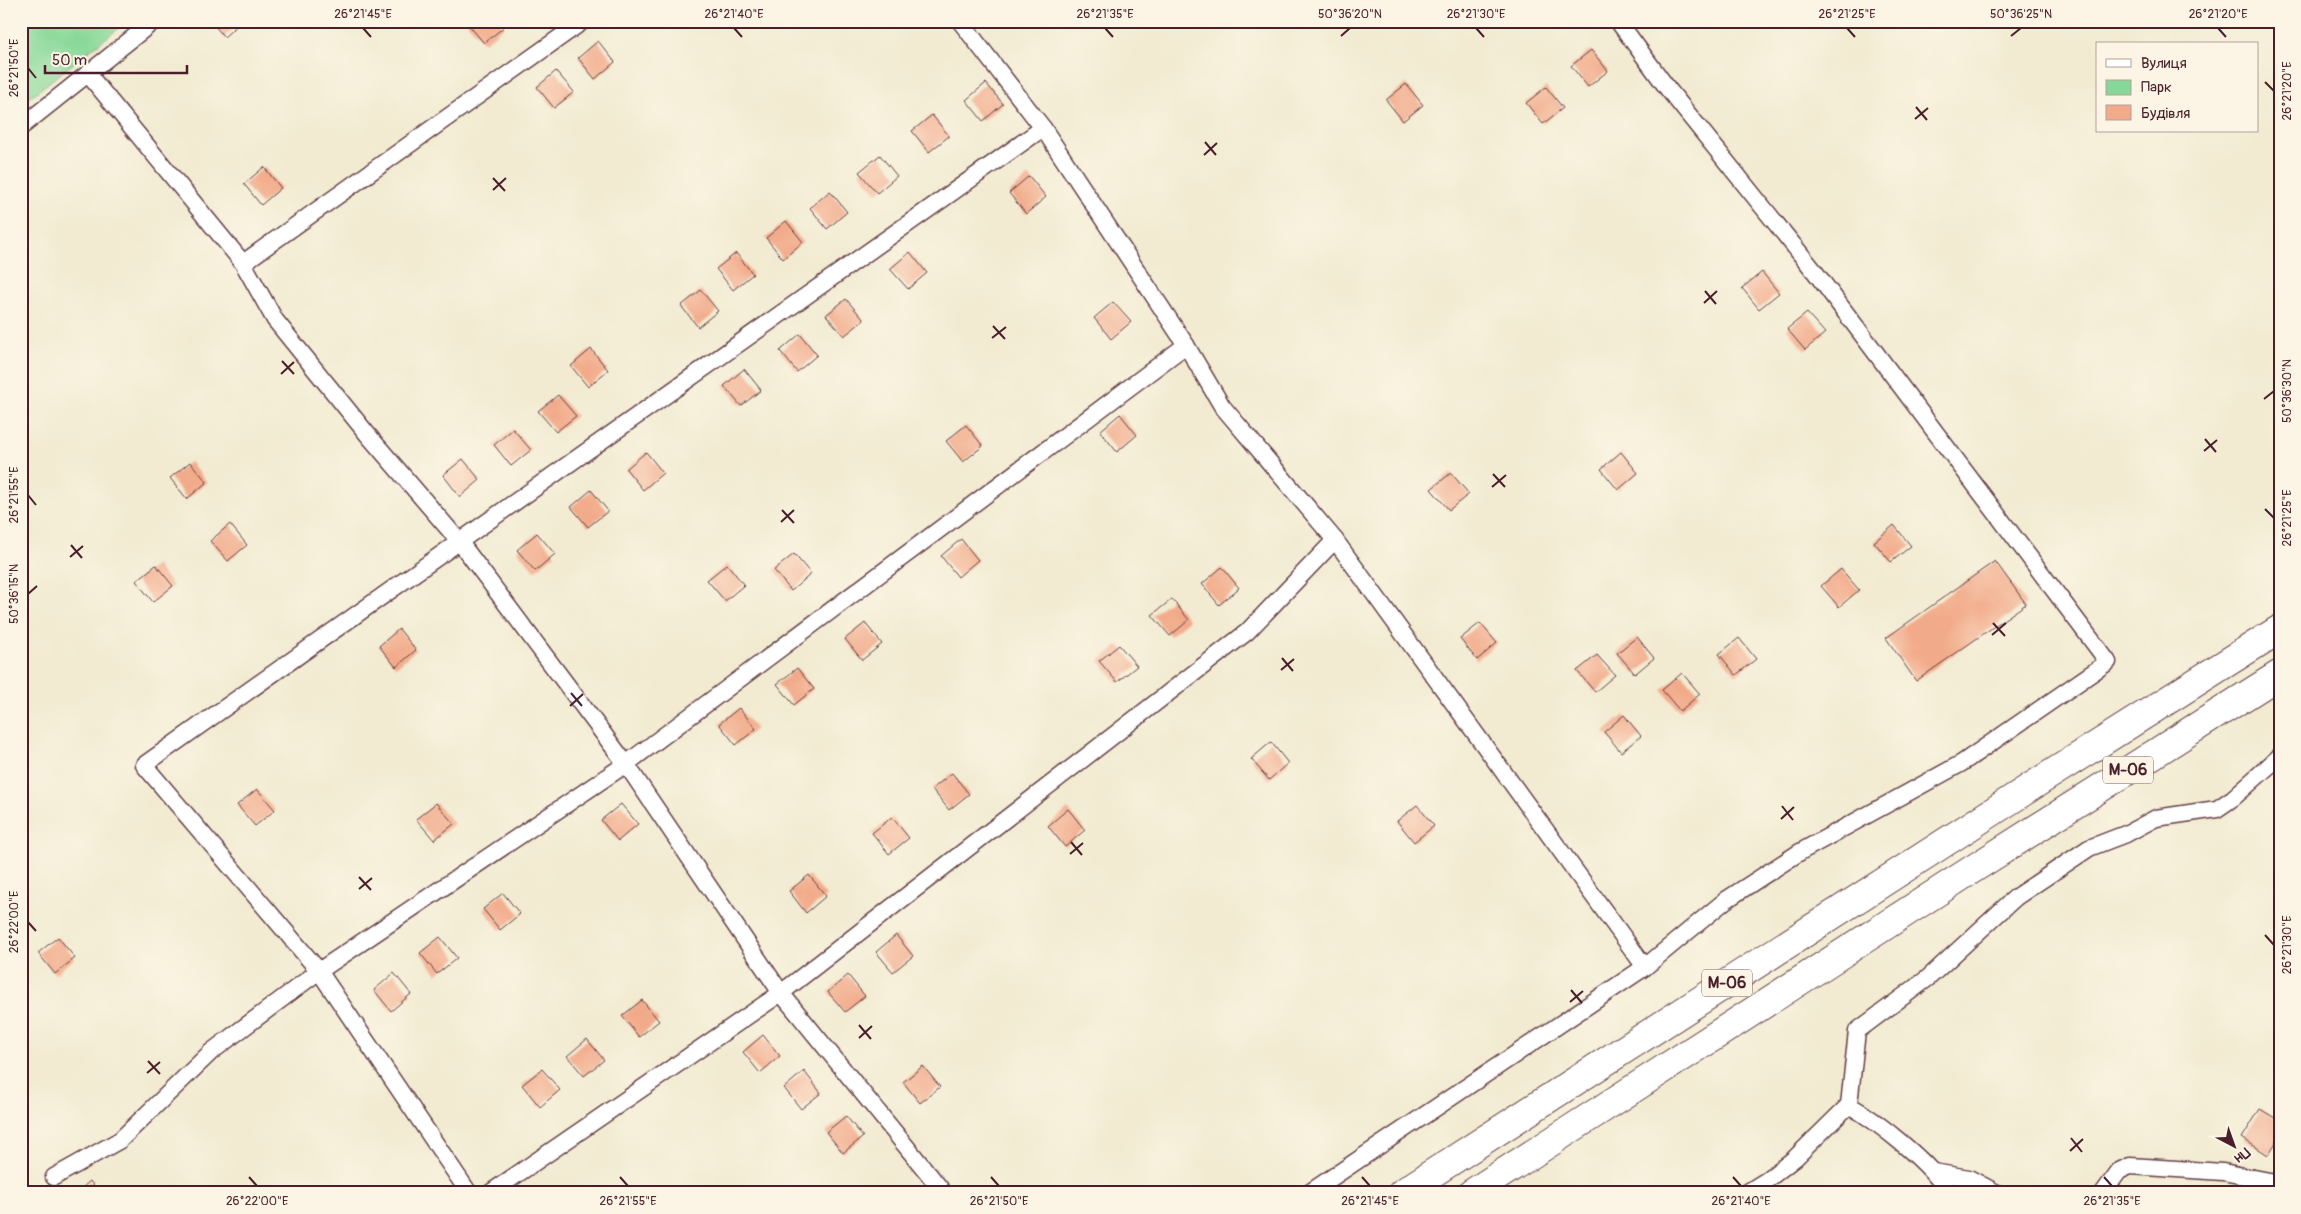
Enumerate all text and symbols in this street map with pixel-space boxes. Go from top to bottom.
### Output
text: 26°21'45"E [334,7,392,22]
text: 26°21'40"E [705,7,764,22]
text: 26°21'35"E [1076,7,1134,22]
text: 50°36'20"N [1318,7,1382,22]
text: 26°21'30"E [1447,7,1505,22]
text: 26°21'25"E [1818,7,1876,22]
text: 50°36'25"N [1990,7,2052,22]
text: 26°21'20"E [2189,7,2247,22]
text: 26°21'50"E [7,39,22,97]
scale bar [45,42,188,74]
legend [2096,42,2258,132]
text: 50 m [52,51,87,70]
text: Вулиця [2141,54,2187,73]
text: 26°21'20"E [2280,62,2295,120]
text: Парк [2141,78,2172,97]
text: Будівля [2141,104,2190,123]
text: 50°36'30"N [2280,359,2295,423]
text: 26°21'55"E [7,467,22,523]
text: 26°21'25"E [2280,489,2295,547]
text: 50°36'15"N [7,564,22,624]
road number: М-06 [2103,756,2153,784]
text: 26°22'00"E [7,891,22,953]
text: 26°21'30"E [2280,916,2295,974]
road number: М-06 [1702,970,1752,996]
north arrow [2208,1122,2258,1172]
text: Пн [2231,1144,2254,1167]
text: 26°22'00"E [226,1194,288,1209]
text: 26°21'55"E [600,1194,656,1209]
text: 26°21'50"E [970,1194,1028,1209]
text: 26°21'45"E [1341,1194,1399,1209]
text: 26°21'40"E [1712,1194,1771,1209]
text: 26°21'35"E [2083,1194,2141,1209]

